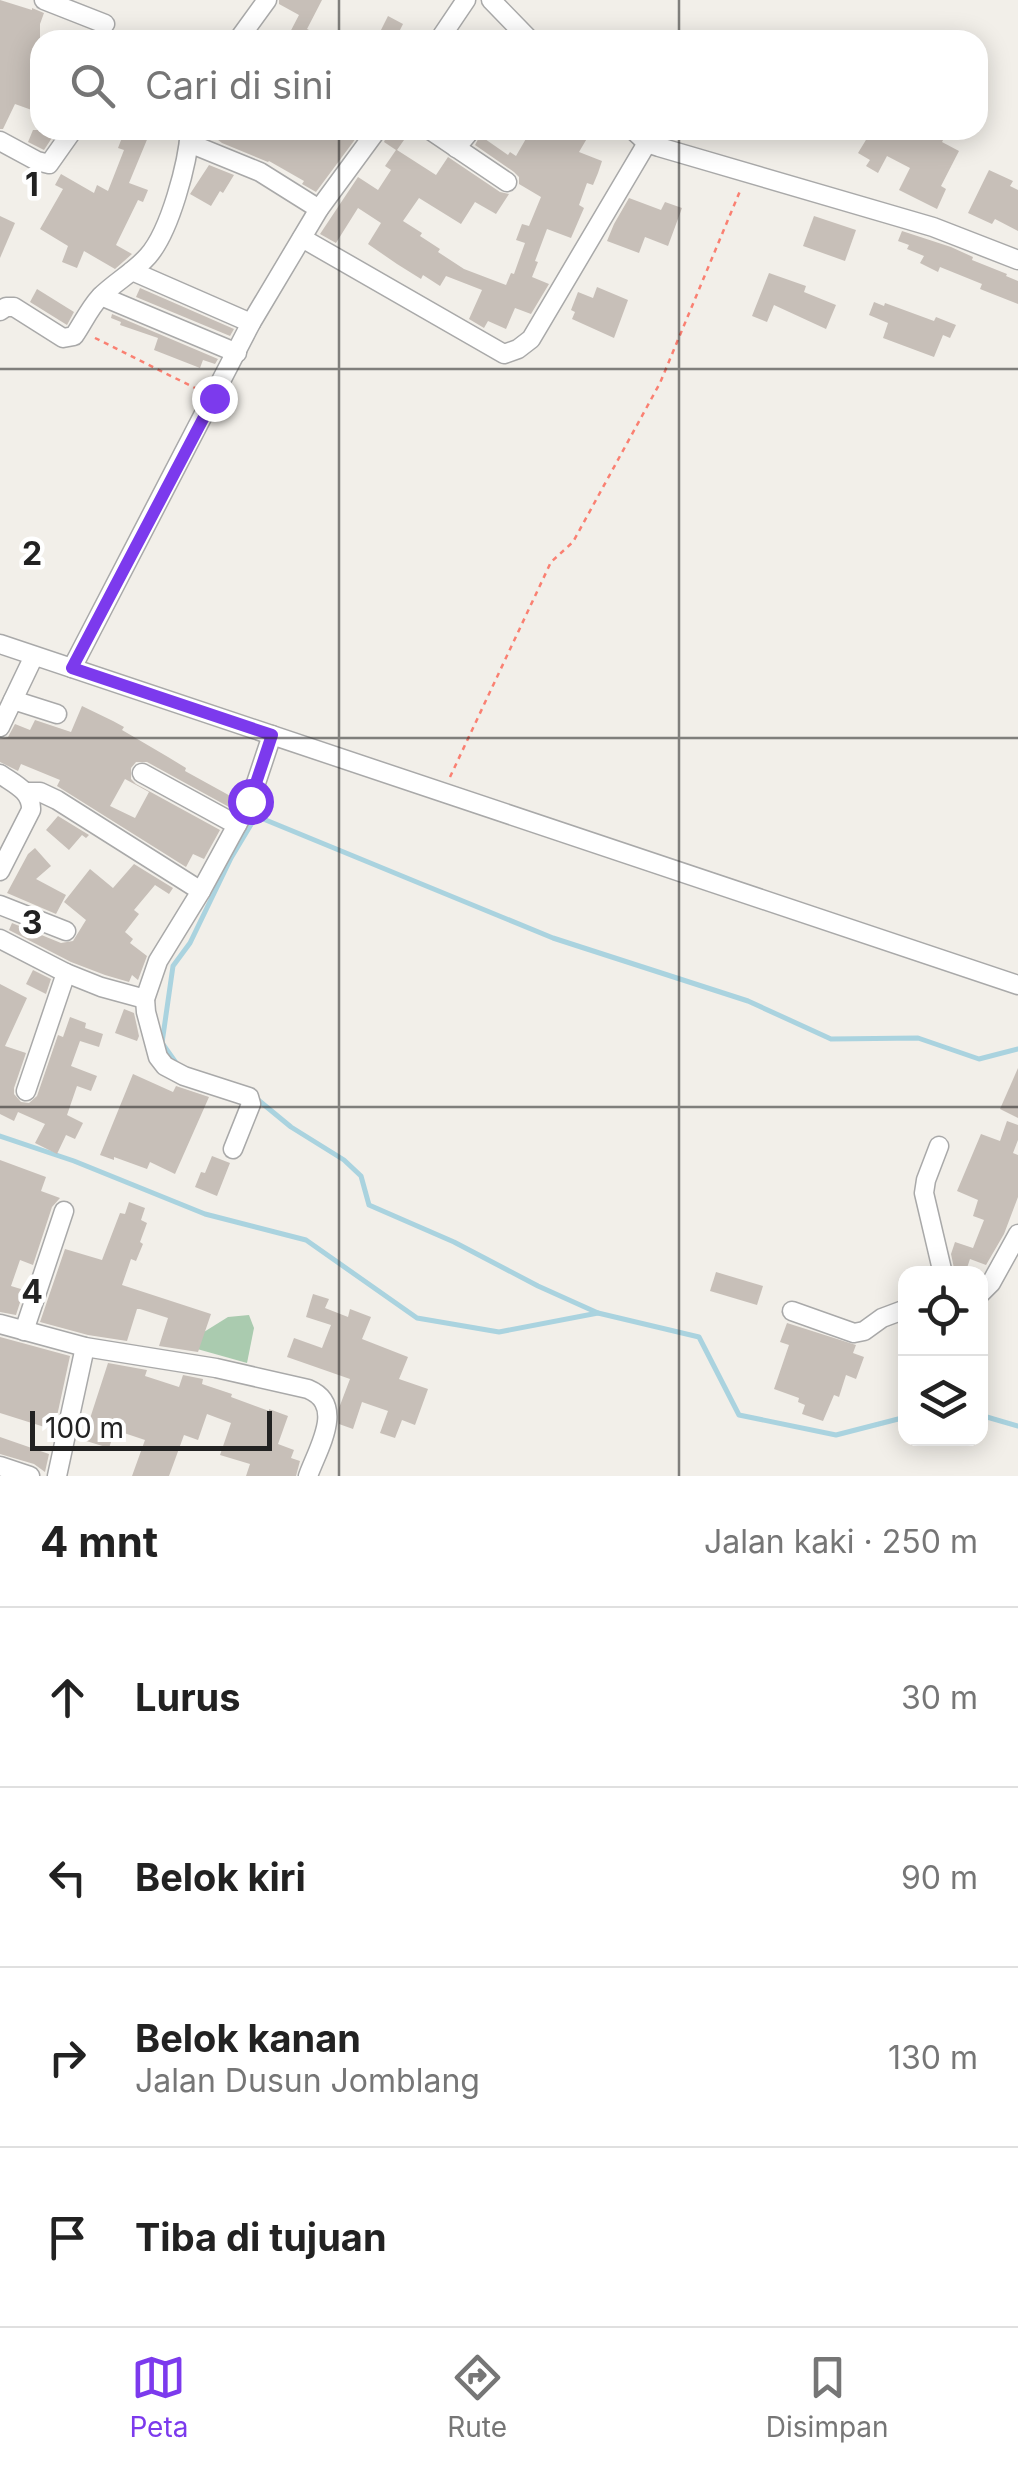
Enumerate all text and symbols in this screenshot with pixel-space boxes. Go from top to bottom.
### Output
search box [30,30,988,140]
icon: search [65,58,120,113]
text: Cari di sini [145,62,333,108]
text: 1 [25,165,39,204]
route end [192,376,238,422]
text: 2 [22,534,42,573]
route start [228,779,274,825]
text: 3 [22,903,42,942]
map controls [898,1266,988,1446]
button: locate [898,1266,988,1356]
text: 4 [21,1272,43,1311]
button: layers [898,1356,988,1446]
scale bar [30,1406,272,1450]
text: 100 m [45,1411,124,1445]
text: 4 mnt [40,1516,158,1567]
text: Jalan kaki · 250 m [704,1522,978,1561]
icon: ahead [40,1670,95,1725]
text: Lurus [135,1674,241,1720]
text: 30 m [901,1678,978,1717]
icon: left [40,1850,95,1905]
text: Belok kiri [135,1854,306,1900]
text: 90 m [901,1858,978,1897]
text: Belok kanan [135,2015,361,2061]
icon: right [40,2030,95,2085]
text: 130 m [888,2038,978,2077]
text: Jalan Dusun Jomblang [135,2061,480,2100]
icon: arrive [40,2210,95,2265]
text: Tiba di tujuan [135,2214,387,2260]
tab: Peta [129,2350,188,2444]
tab: Rute [447,2350,507,2444]
tab: Disimpan [766,2350,889,2444]

